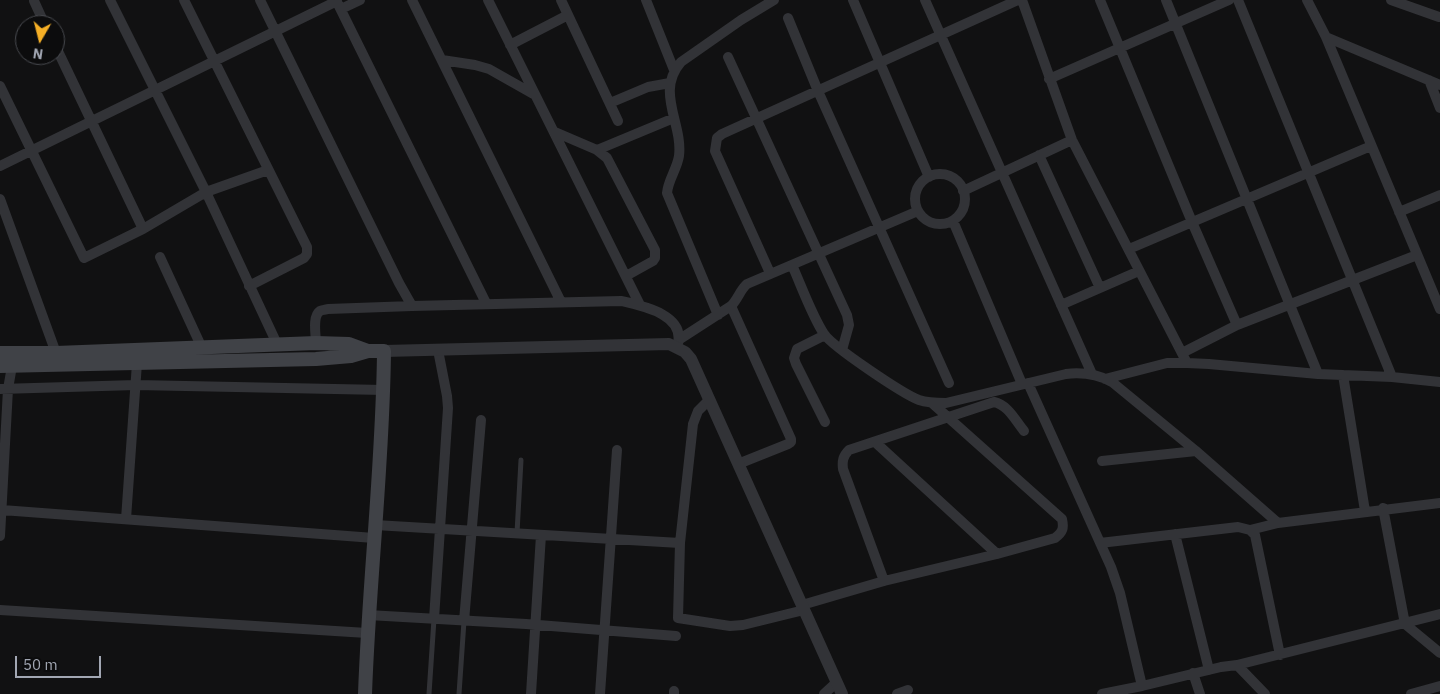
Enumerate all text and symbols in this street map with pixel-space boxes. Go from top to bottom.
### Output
north arrow [15,15,65,65]
text: N [32,44,44,63]
scale bar [18,646,104,678]
text: 50 m [23,655,58,674]

